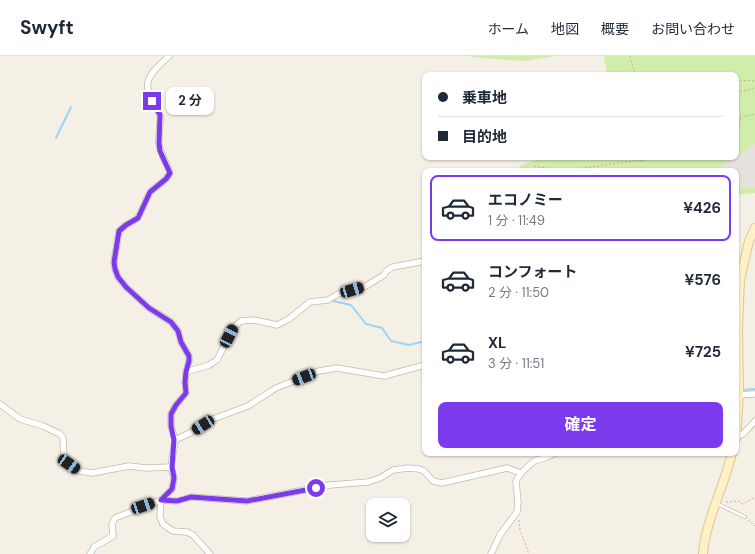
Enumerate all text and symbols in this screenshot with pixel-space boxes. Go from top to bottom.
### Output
text: Swyft [20,15,74,40]
text: ホーム [487,20,529,38]
text: 地図 [551,20,579,38]
text: 概要 [601,20,629,38]
text: お問い合わせ [651,20,735,38]
callout: 2 分 [166,87,214,115]
text: 乗車地 [462,88,507,108]
route end [143,92,161,110]
text: 2 分 [178,92,202,109]
text: 目的地 [462,127,507,147]
icon: car [440,190,476,226]
text: エコノミー [488,190,563,210]
text: ¥426 [683,198,721,218]
text: 1 分 · 11:49 [488,212,545,229]
icon: car [440,262,476,298]
text: コンフォート [488,262,578,282]
text: ¥576 [685,270,721,290]
car [339,281,365,299]
text: 2 分 · 11:50 [488,284,549,301]
car [218,323,240,349]
text: XL [488,333,506,353]
icon: car [440,334,476,370]
text: ¥725 [685,342,721,362]
text: 3 分 · 11:51 [488,355,544,372]
car [291,367,317,387]
button: 確定 [438,402,723,448]
car [190,413,216,437]
car [56,452,82,476]
route start [307,479,325,497]
car [130,497,156,515]
map controls [366,498,410,542]
button: layers [366,498,410,542]

